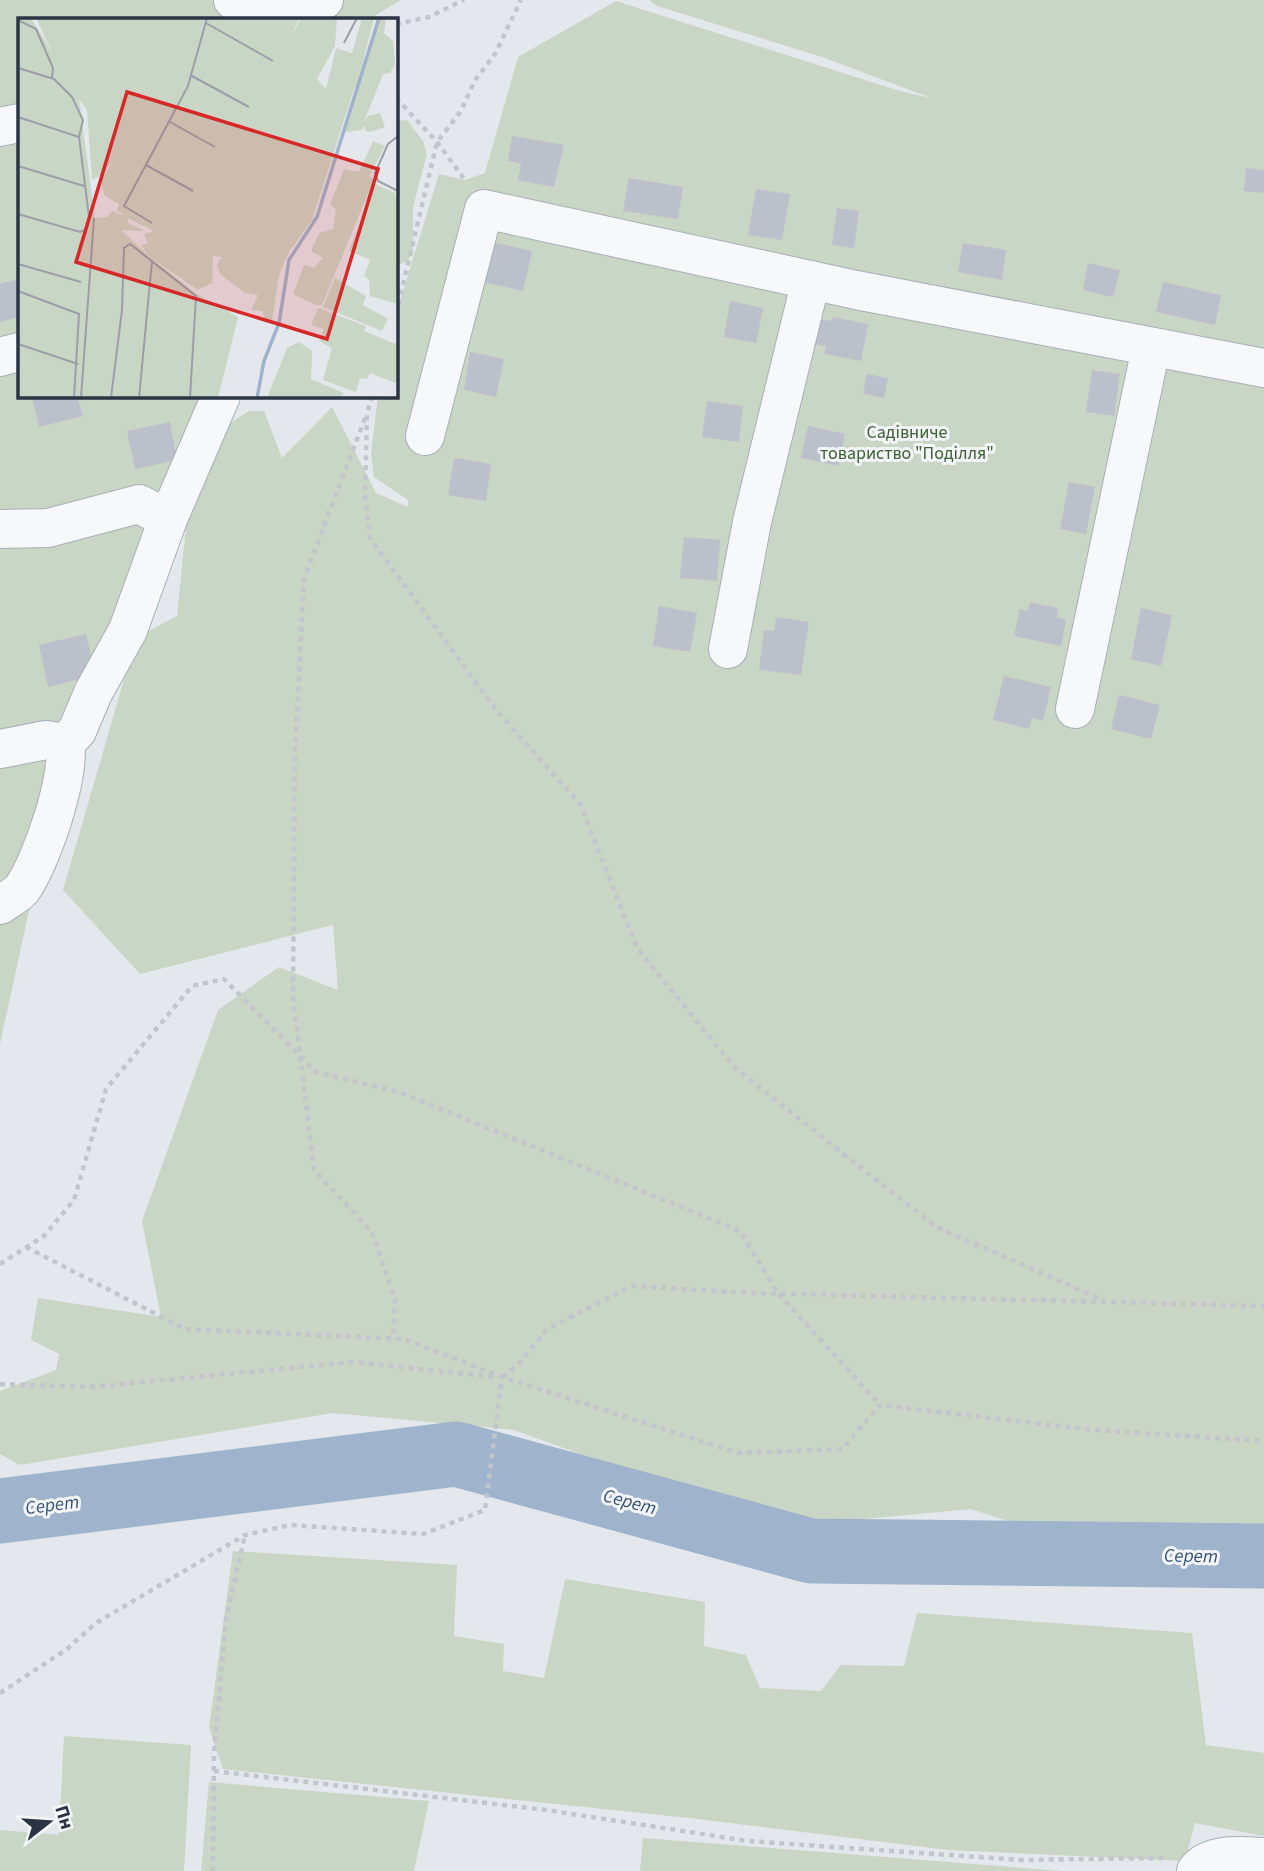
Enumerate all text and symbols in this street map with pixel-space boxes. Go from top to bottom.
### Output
inset map [18,18,397,397]
park label: Садівниче товариство "Поділля" [820,420,994,466]
water label: Серет [600,1482,659,1522]
water label: Серет [24,1489,81,1522]
water label: Серет [1164,1543,1218,1570]
north arrow [14,1787,84,1857]
text: Пн [47,1802,80,1833]

